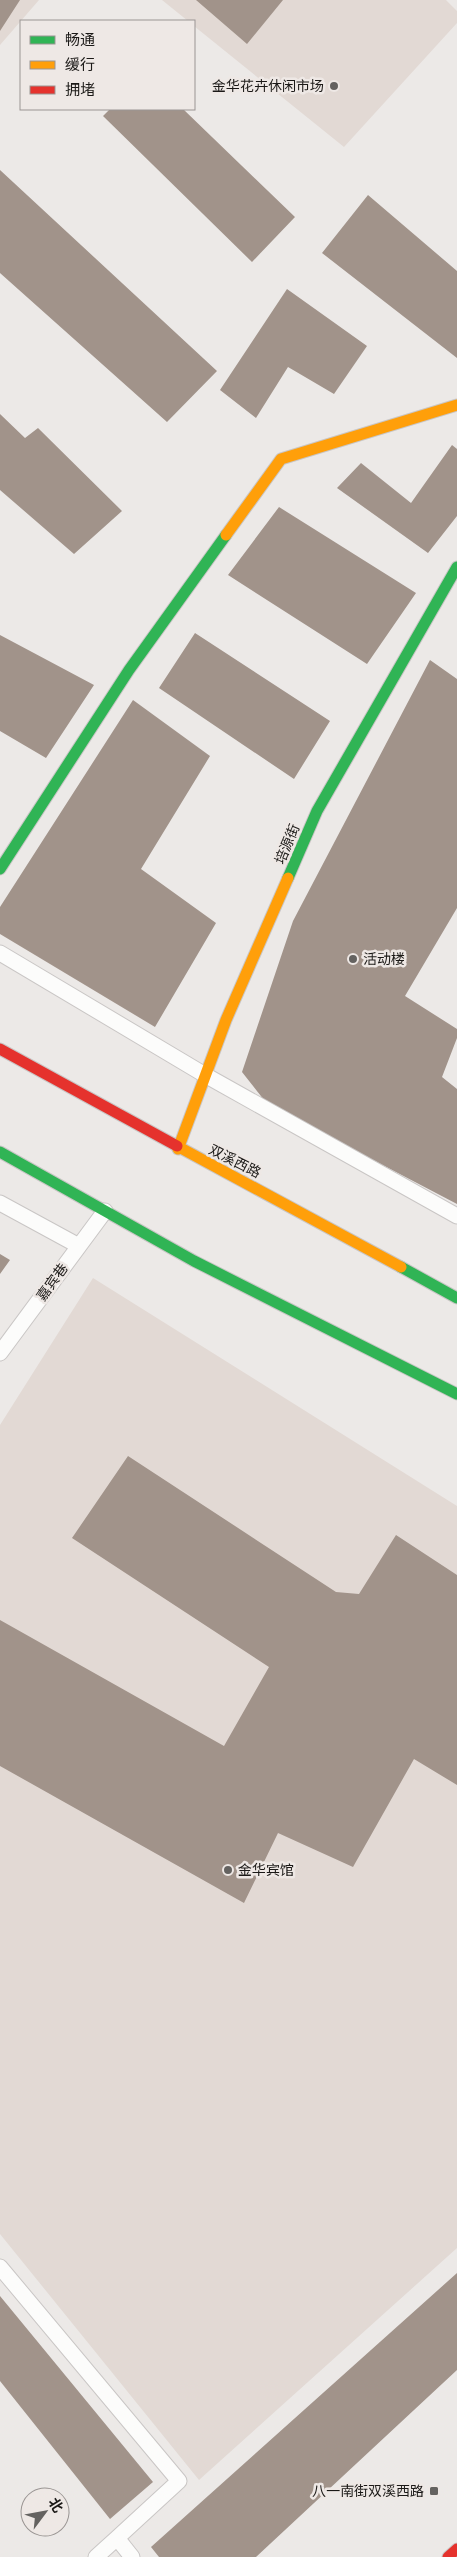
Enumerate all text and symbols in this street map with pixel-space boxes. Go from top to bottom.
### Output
legend [20,20,195,110]
text: 畅通 [65,32,95,48]
text: 缓行 [65,57,95,73]
place label: 金华花卉休闲市场 [212,78,324,94]
marker: 金华花卉休闲市场 [328,80,340,92]
text: 拥堵 [65,82,95,98]
street label: 培源街 [271,822,303,866]
place label: 活动楼 [363,952,405,967]
marker: 活动楼 [347,953,359,965]
street label: 双溪西路 [206,1142,263,1181]
street label: 嘉宾巷 [34,1261,71,1304]
place label: 金华宾馆 [238,1862,294,1878]
marker: 金华宾馆 [222,1864,234,1876]
place label: 八一南街双溪西路 [312,2484,424,2499]
marker: 八一南街双溪西路 [428,2485,440,2497]
north arrow [20,2487,70,2537]
text: 北 [46,2495,66,2515]

